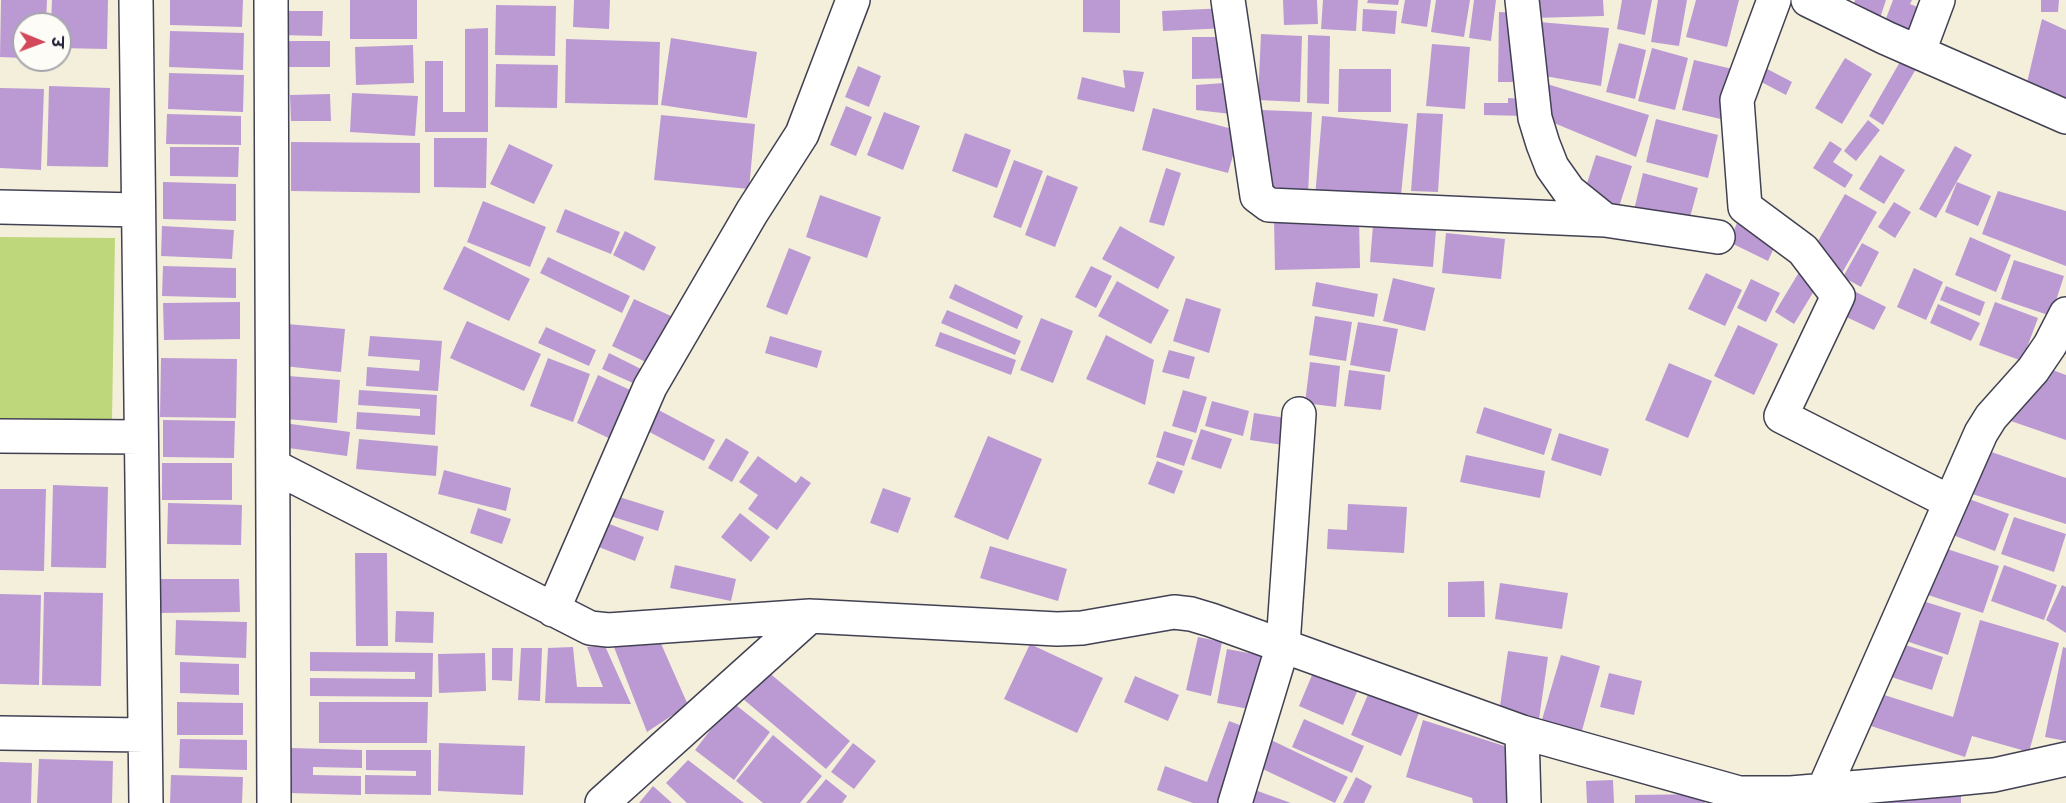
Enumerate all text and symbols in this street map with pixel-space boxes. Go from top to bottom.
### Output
north arrow [12,12,72,72]
text: उ [48,37,68,48]

